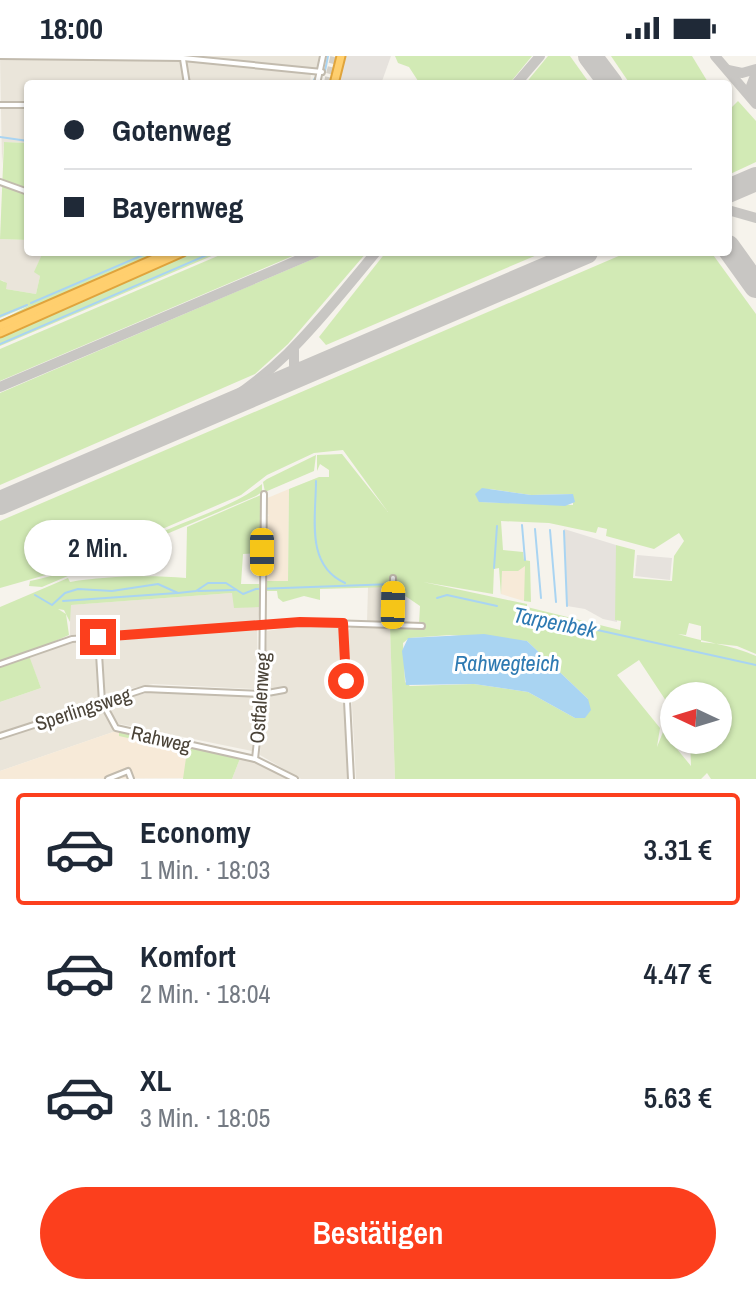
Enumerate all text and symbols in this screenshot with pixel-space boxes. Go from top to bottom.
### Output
text: 18:00 [40,8,103,48]
text: Gotenweg [112,110,231,150]
text: Bayernweg [112,187,243,227]
callout: 2 Min. [24,521,172,577]
car [250,528,274,576]
text: 2 Min. [68,530,128,565]
car [381,581,405,629]
water label: Tarpenbek [511,599,600,645]
route end [80,619,116,655]
water label: Rahwegteich [454,648,560,678]
street label: Ostfalenweg [243,652,276,744]
route start [328,663,364,699]
street label: Sperlingsweg [31,680,134,737]
north arrow [660,682,732,754]
map controls [660,682,732,754]
street label: Rahweg [129,719,193,758]
text: Economy [140,812,251,852]
icon: car [44,813,116,885]
text: 3.31 € [644,829,712,869]
text: 1 Min. · 18:03 [140,852,270,887]
text: Komfort [140,936,236,976]
icon: car [44,937,116,1009]
text: 4.47 € [644,953,712,993]
text: 2 Min. · 18:04 [140,976,270,1011]
text: XL [140,1060,171,1100]
icon: car [44,1061,116,1133]
text: 5.63 € [644,1077,712,1117]
text: 3 Min. · 18:05 [140,1100,270,1135]
button: Bestätigen [40,1187,716,1279]

